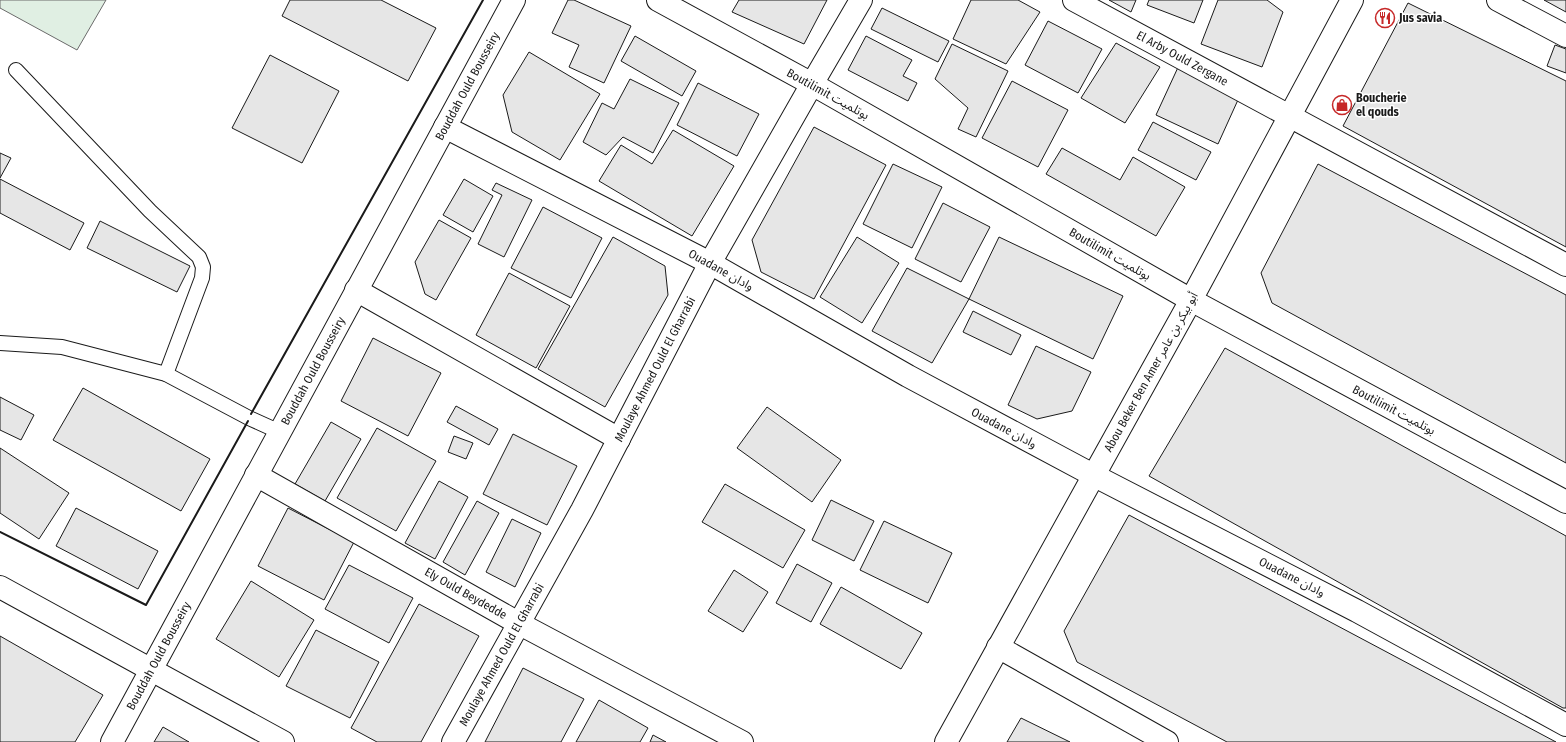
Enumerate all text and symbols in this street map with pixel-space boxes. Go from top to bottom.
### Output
restaurant icon: Jus savia [1374,7,1396,29]
place label: Jus savia [1398,11,1442,25]
street label: El Arby Ould Zergane [1134,28,1230,89]
street label: Bouddah Ould Bousseiry [432,29,503,143]
street label: Boutilimit بوتلميت [784,66,872,122]
place label: Boucherie el qouds [1356,91,1407,119]
shop icon: Boucherie el qouds [1331,94,1353,116]
street label: Boutilimit بوتلميت [1067,225,1153,283]
street label: Ouadane وادان [686,246,756,294]
street label: Abou Beker Ben Amer أبو بيكر بن عامر [1101,289,1201,454]
street label: Moulaye Ahmed Ould El Gharrabi [612,294,698,444]
street label: Bouddah Ould Bousseiry [278,314,348,428]
street label: Boutilimit بوتلميت [1350,382,1438,438]
street label: Ouadane وادان [969,405,1039,451]
street label: Ouadane وادان [1257,554,1327,600]
street label: Ely Ould Beydedde [422,565,509,622]
street label: Moulaye Ahmed Ould El Gharrabi [456,581,547,728]
street label: Bouddah Ould Bousseiry [124,599,194,712]

